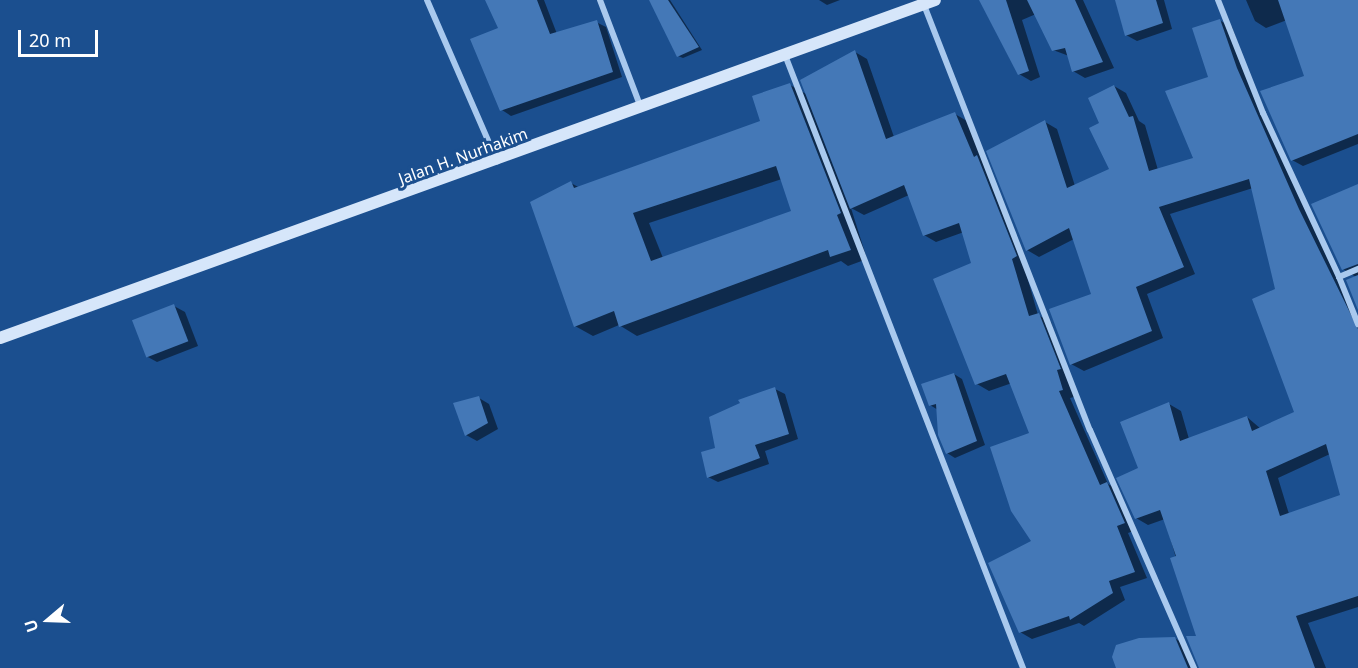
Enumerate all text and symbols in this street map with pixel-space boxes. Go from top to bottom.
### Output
scale bar [21,18,100,56]
text: 20 m [29,28,71,52]
street label: Jalan H. Nurhakim [396,124,530,188]
north arrow [18,590,78,650]
text: U [19,617,43,635]

